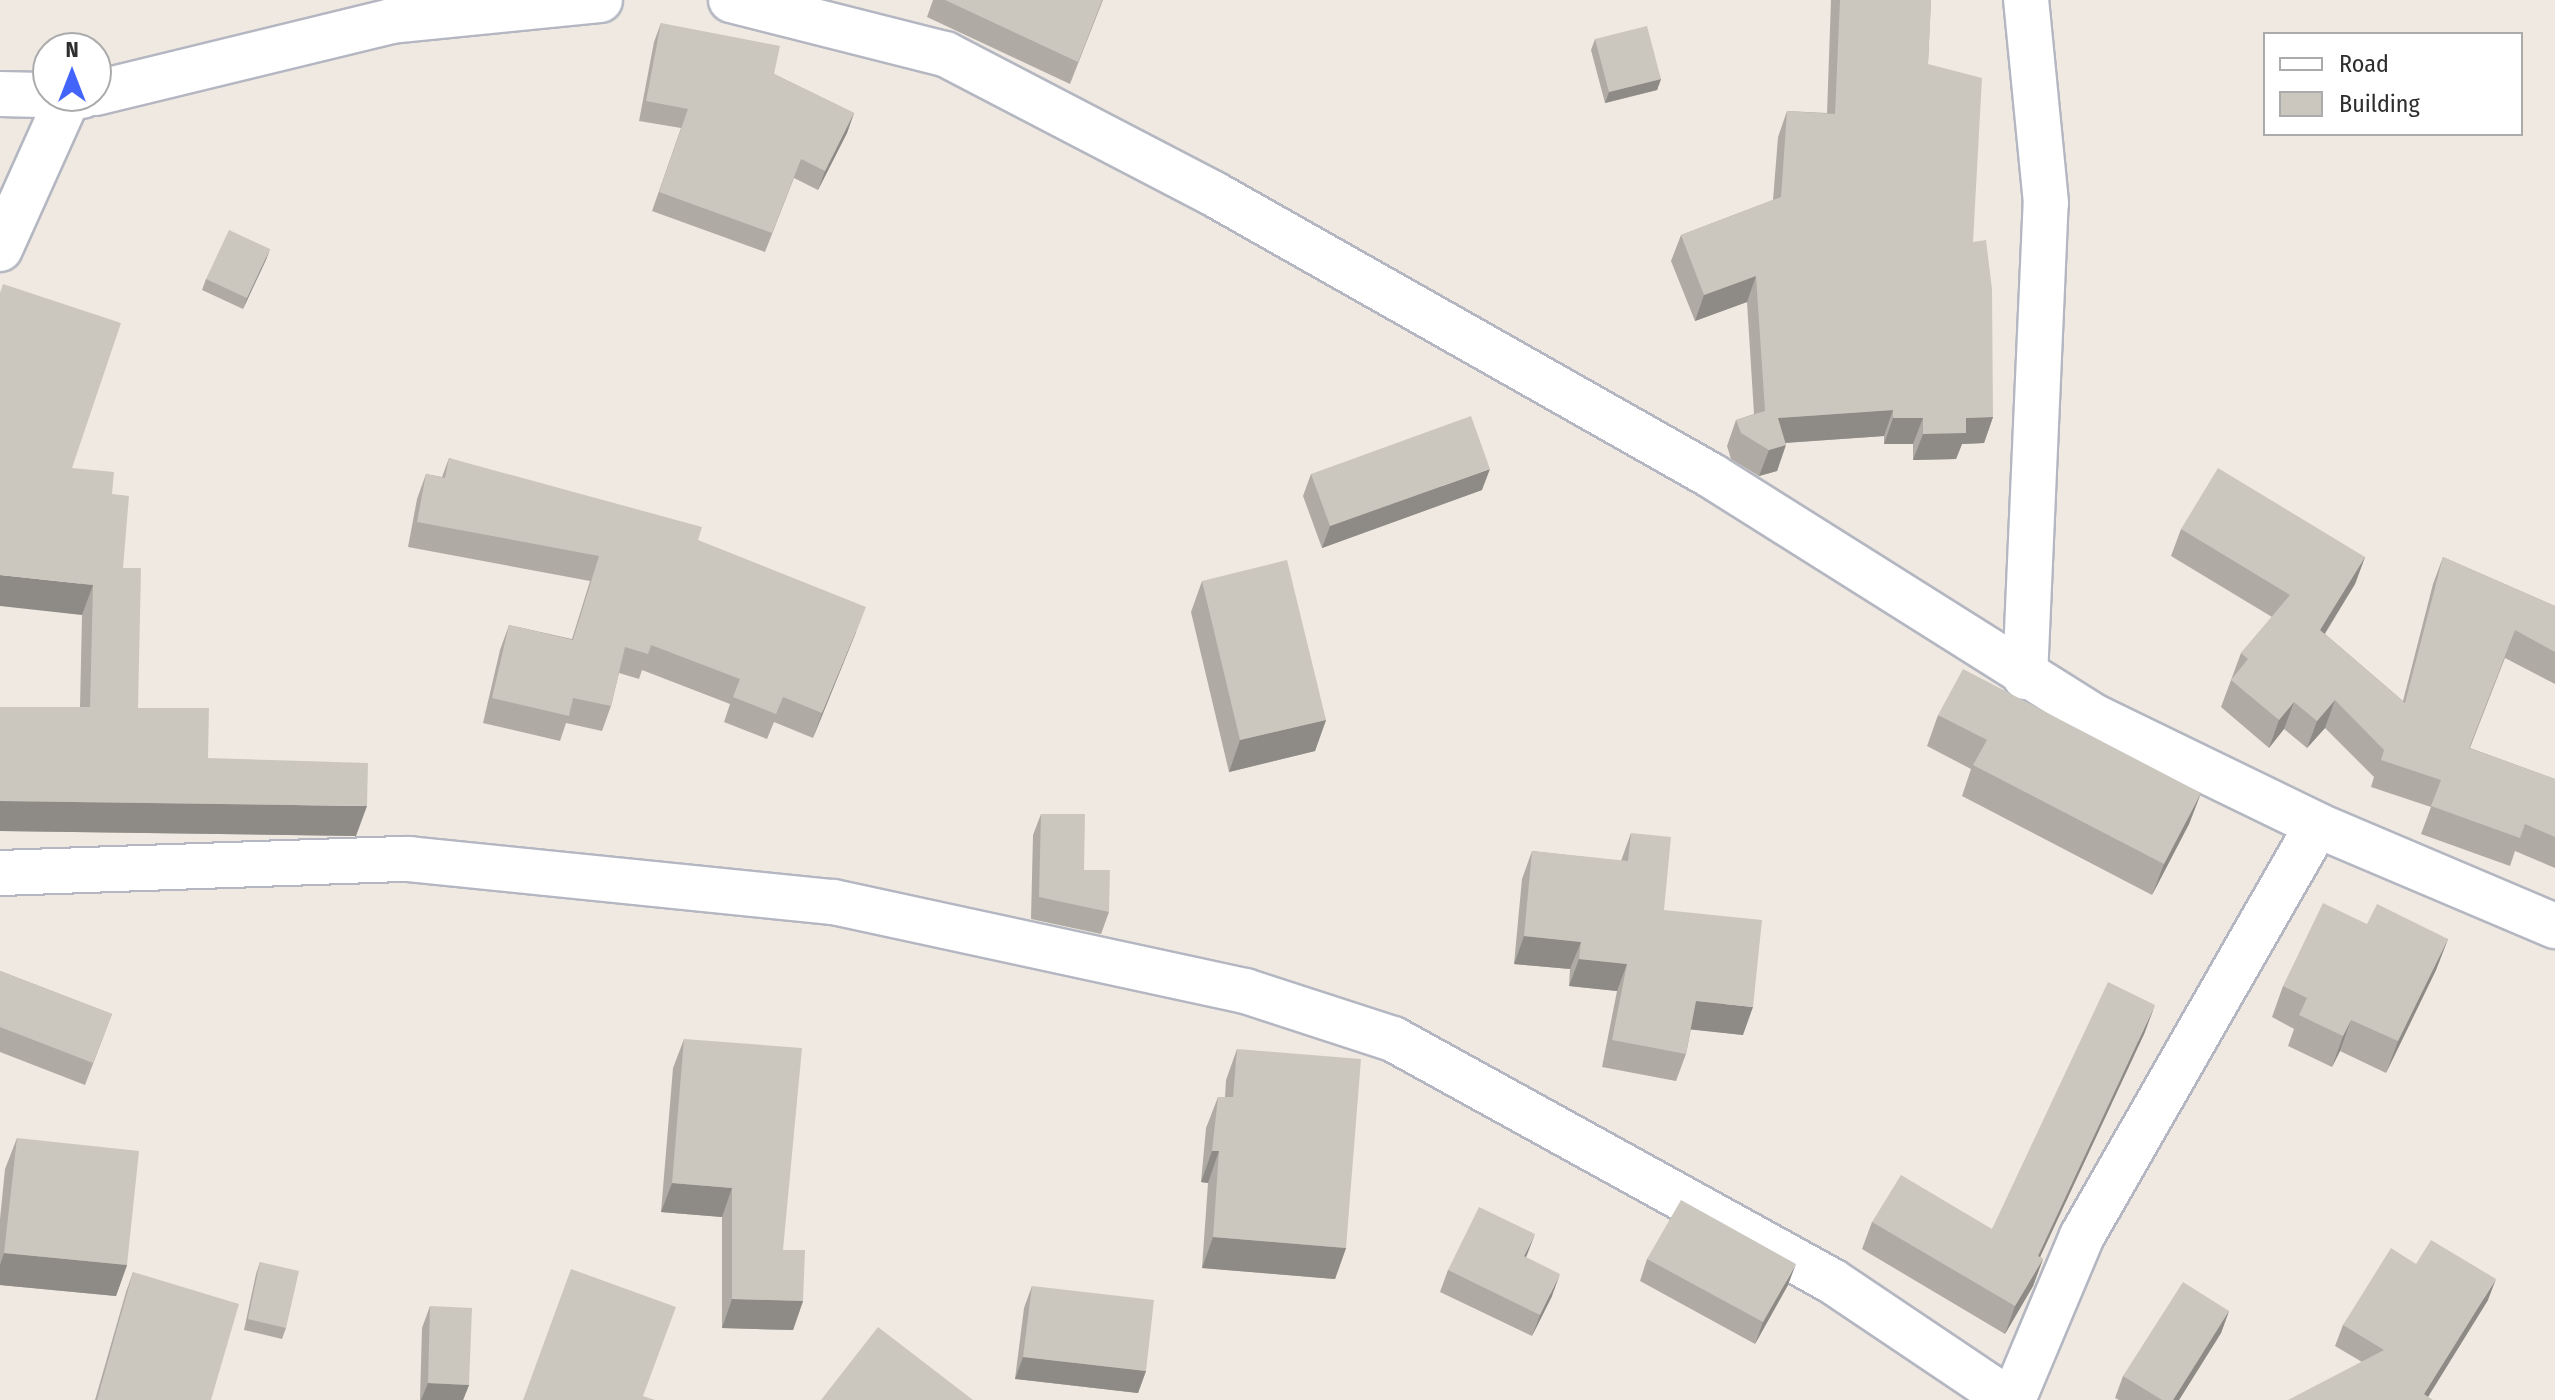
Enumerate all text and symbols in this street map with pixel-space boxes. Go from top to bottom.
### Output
north arrow [32,32,112,112]
legend [2263,32,2523,136]
text: N [65,36,79,63]
text: Road [2339,50,2389,78]
text: Building [2339,90,2420,118]

